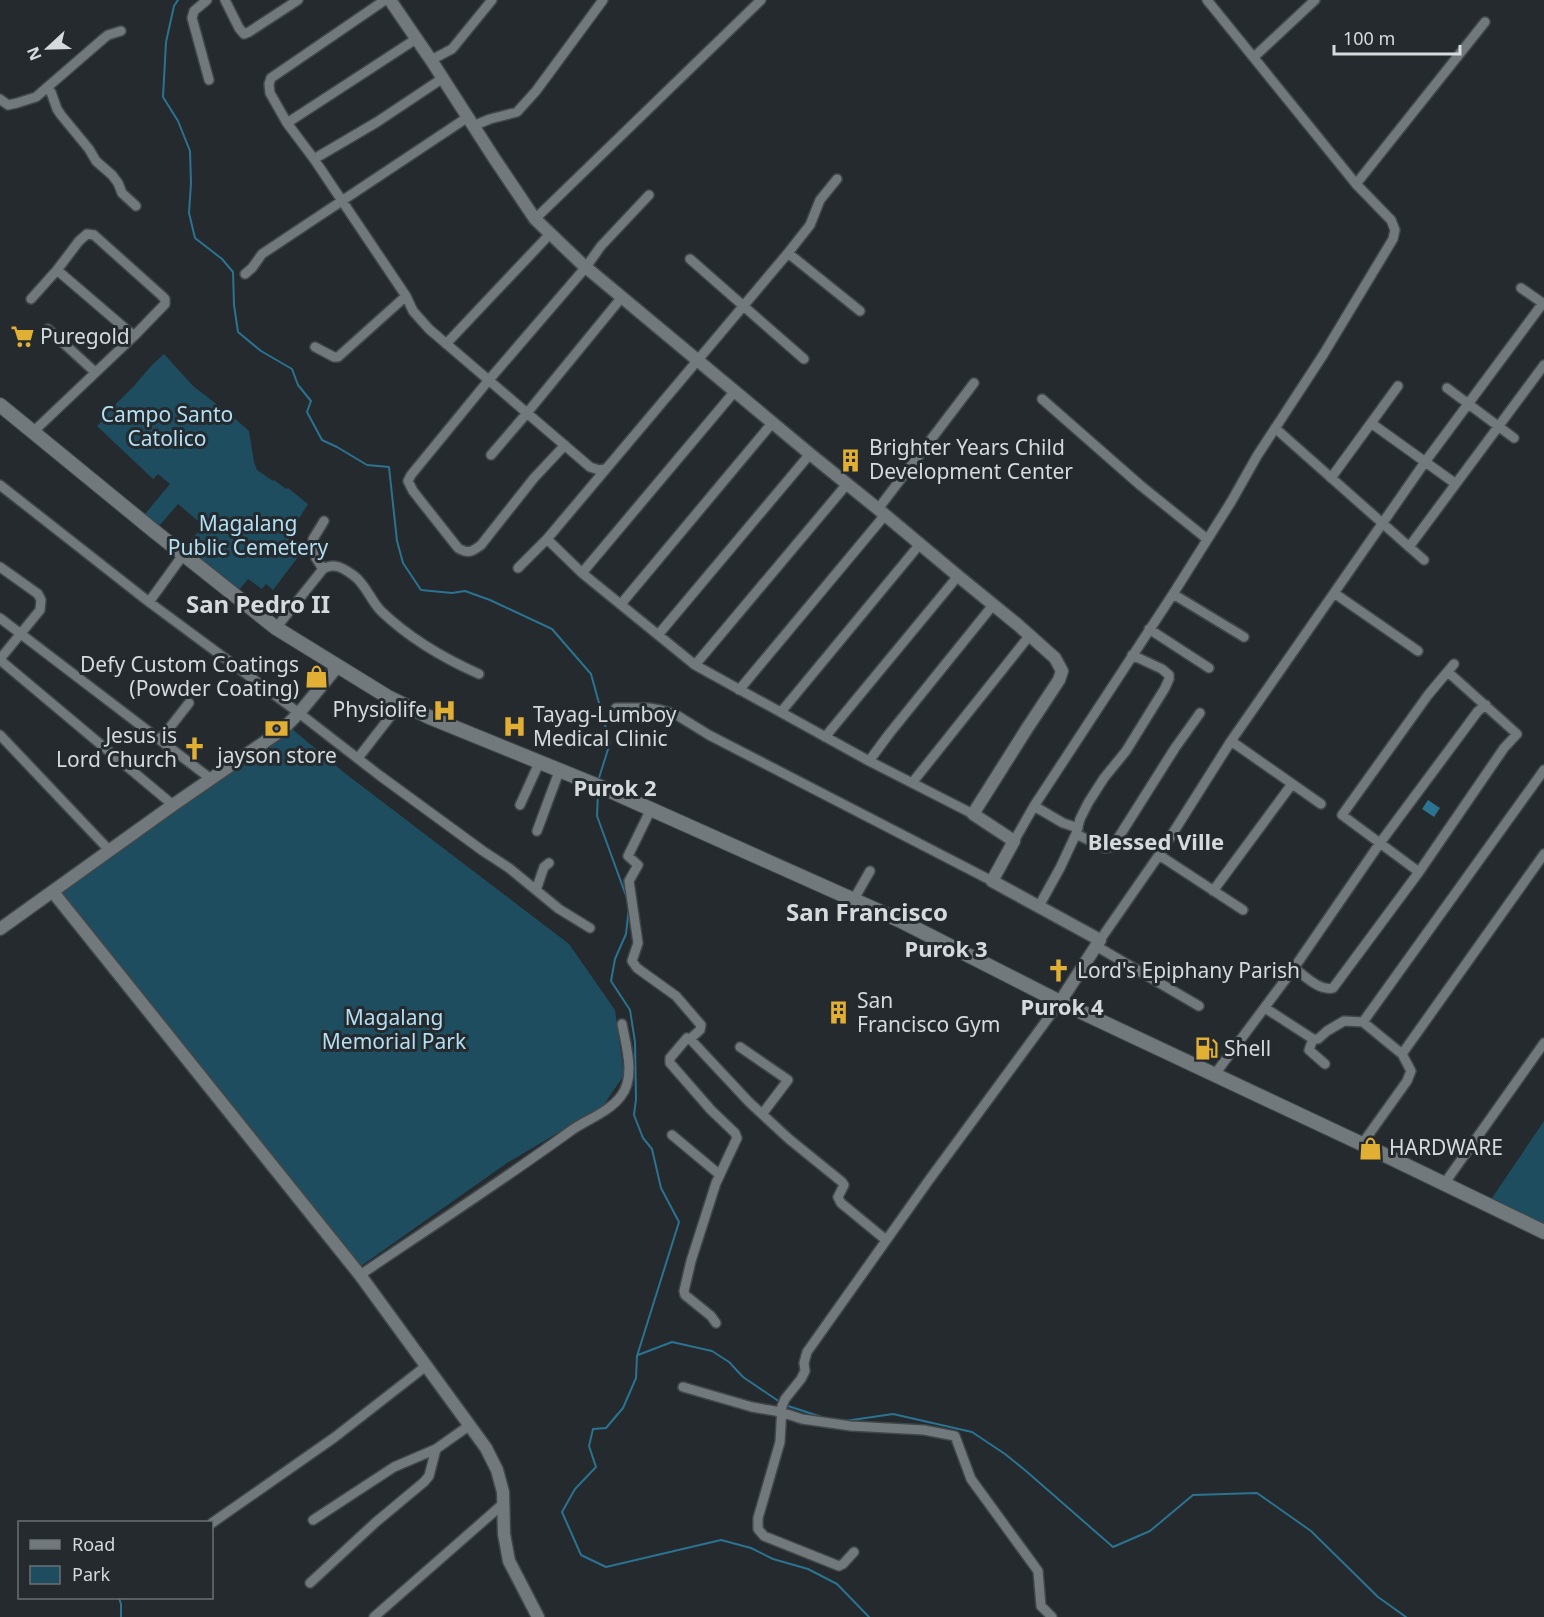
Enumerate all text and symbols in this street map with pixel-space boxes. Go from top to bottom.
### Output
north arrow [18,18,78,78]
scale bar [1334,18,1460,56]
text: 100 m [1343,26,1395,50]
text: N [21,43,47,64]
place label: Puregold [40,322,130,350]
supermarket icon: Puregold [9,324,35,350]
park label: Campo Santo Catolico [101,400,233,452]
place label: Brighter Years Child Development Center [869,433,1073,485]
building icon: Brighter Years Child Development Center [838,447,864,473]
park label: Magalang Public Cemetery [168,509,328,561]
district label: San Pedro II [186,587,330,620]
place label: Defy Custom Coatings (Powder Coating) [80,650,299,702]
shop icon: Defy Custom Coatings (Powder Coating) [304,664,330,690]
place label: Physiolife [333,695,427,723]
hospital icon: Physiolife [432,697,458,723]
place label: Tayag-Lumboy Medical Clinic [533,700,677,752]
hospital icon: Tayag-Lumboy Medical Clinic [502,714,528,740]
bank icon: jayson store [264,715,290,741]
place label: Jesus is Lord Church [56,721,177,773]
church icon: Jesus is Lord Church [182,735,208,761]
place label: jayson store [215,741,337,769]
district label: Purok 2 [573,772,657,802]
district label: Blessed Ville [1088,826,1224,856]
district label: San Francisco [786,895,948,928]
district label: Purok 3 [904,933,988,963]
place label: Lord's Epiphany Parish [1077,956,1300,984]
church icon: Lord's Epiphany Parish [1046,958,1072,984]
place label: San Francisco Gym [857,986,1000,1038]
district label: Purok 4 [1020,991,1104,1021]
building icon: San Francisco Gym [826,1000,852,1026]
park label: Magalang Memorial Park [322,1003,467,1055]
place label: Shell [1224,1034,1271,1062]
fuel station icon: Shell [1193,1036,1219,1062]
place label: HARDWARE [1389,1133,1503,1161]
shop icon: HARDWARE [1358,1135,1384,1161]
legend [18,1521,213,1599]
text: Road [72,1532,115,1556]
text: Park [72,1562,110,1586]

